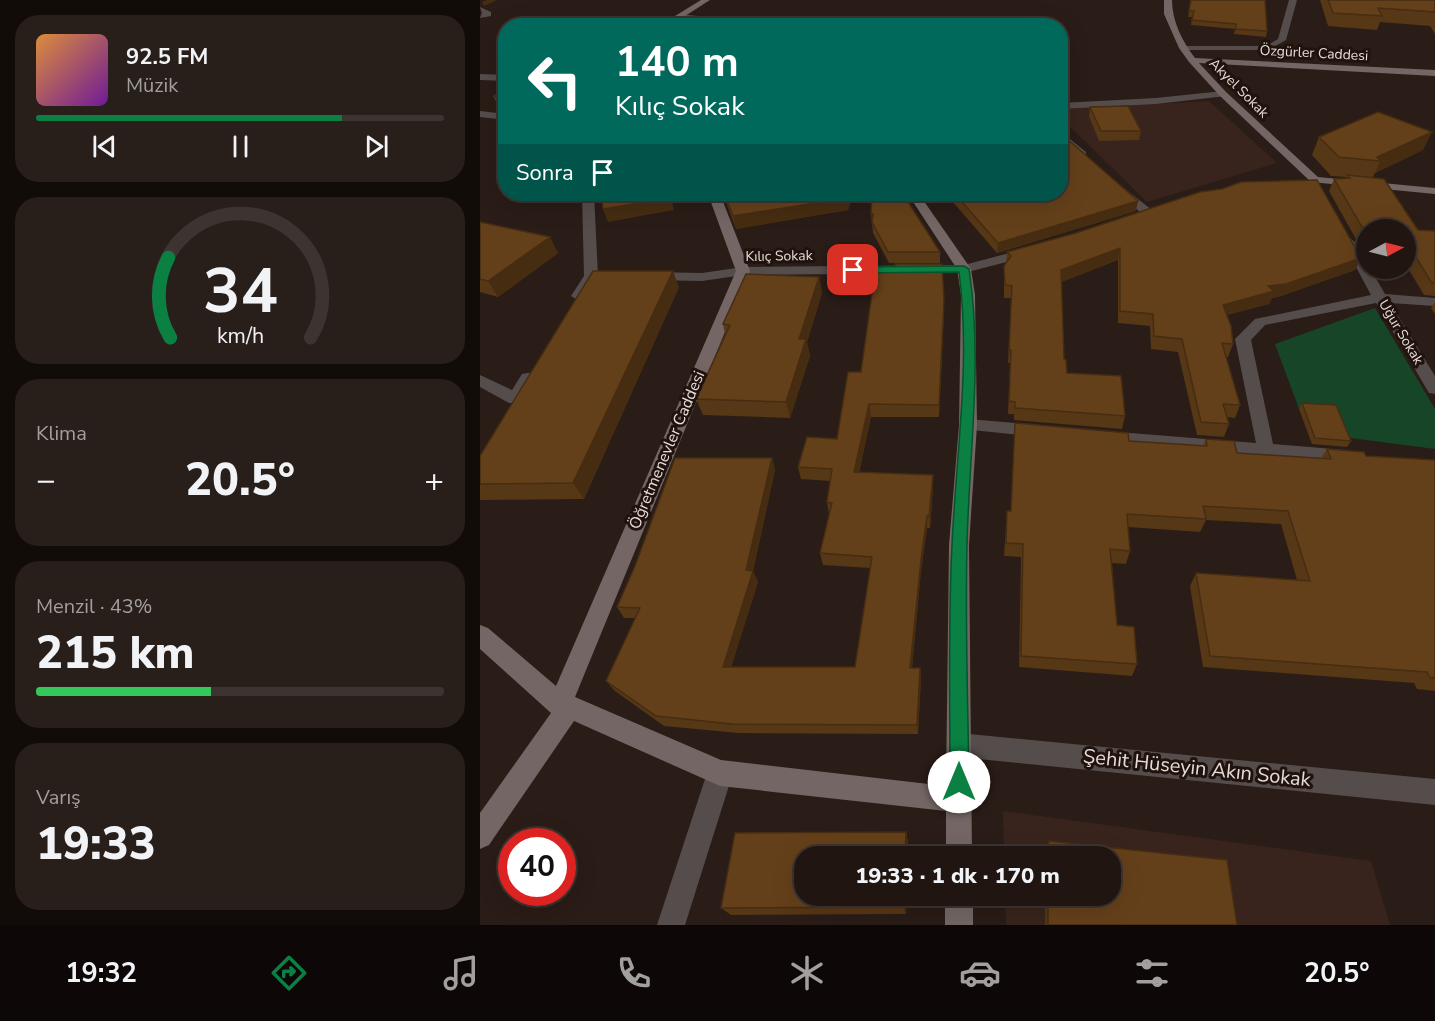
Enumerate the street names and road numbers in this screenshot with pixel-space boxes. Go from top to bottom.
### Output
street label: Özgürler Caddesi [1259,41,1369,65]
street label: Akyel Sokak [1205,54,1274,123]
street label: Kılıç Sokak [745,246,814,266]
street label: Uğur Sokak [1374,296,1428,369]
street label: Öğretmenevler Caddesi [624,368,710,532]
street label: Şehit Hüseyin Akın Sokak [1082,743,1313,793]

